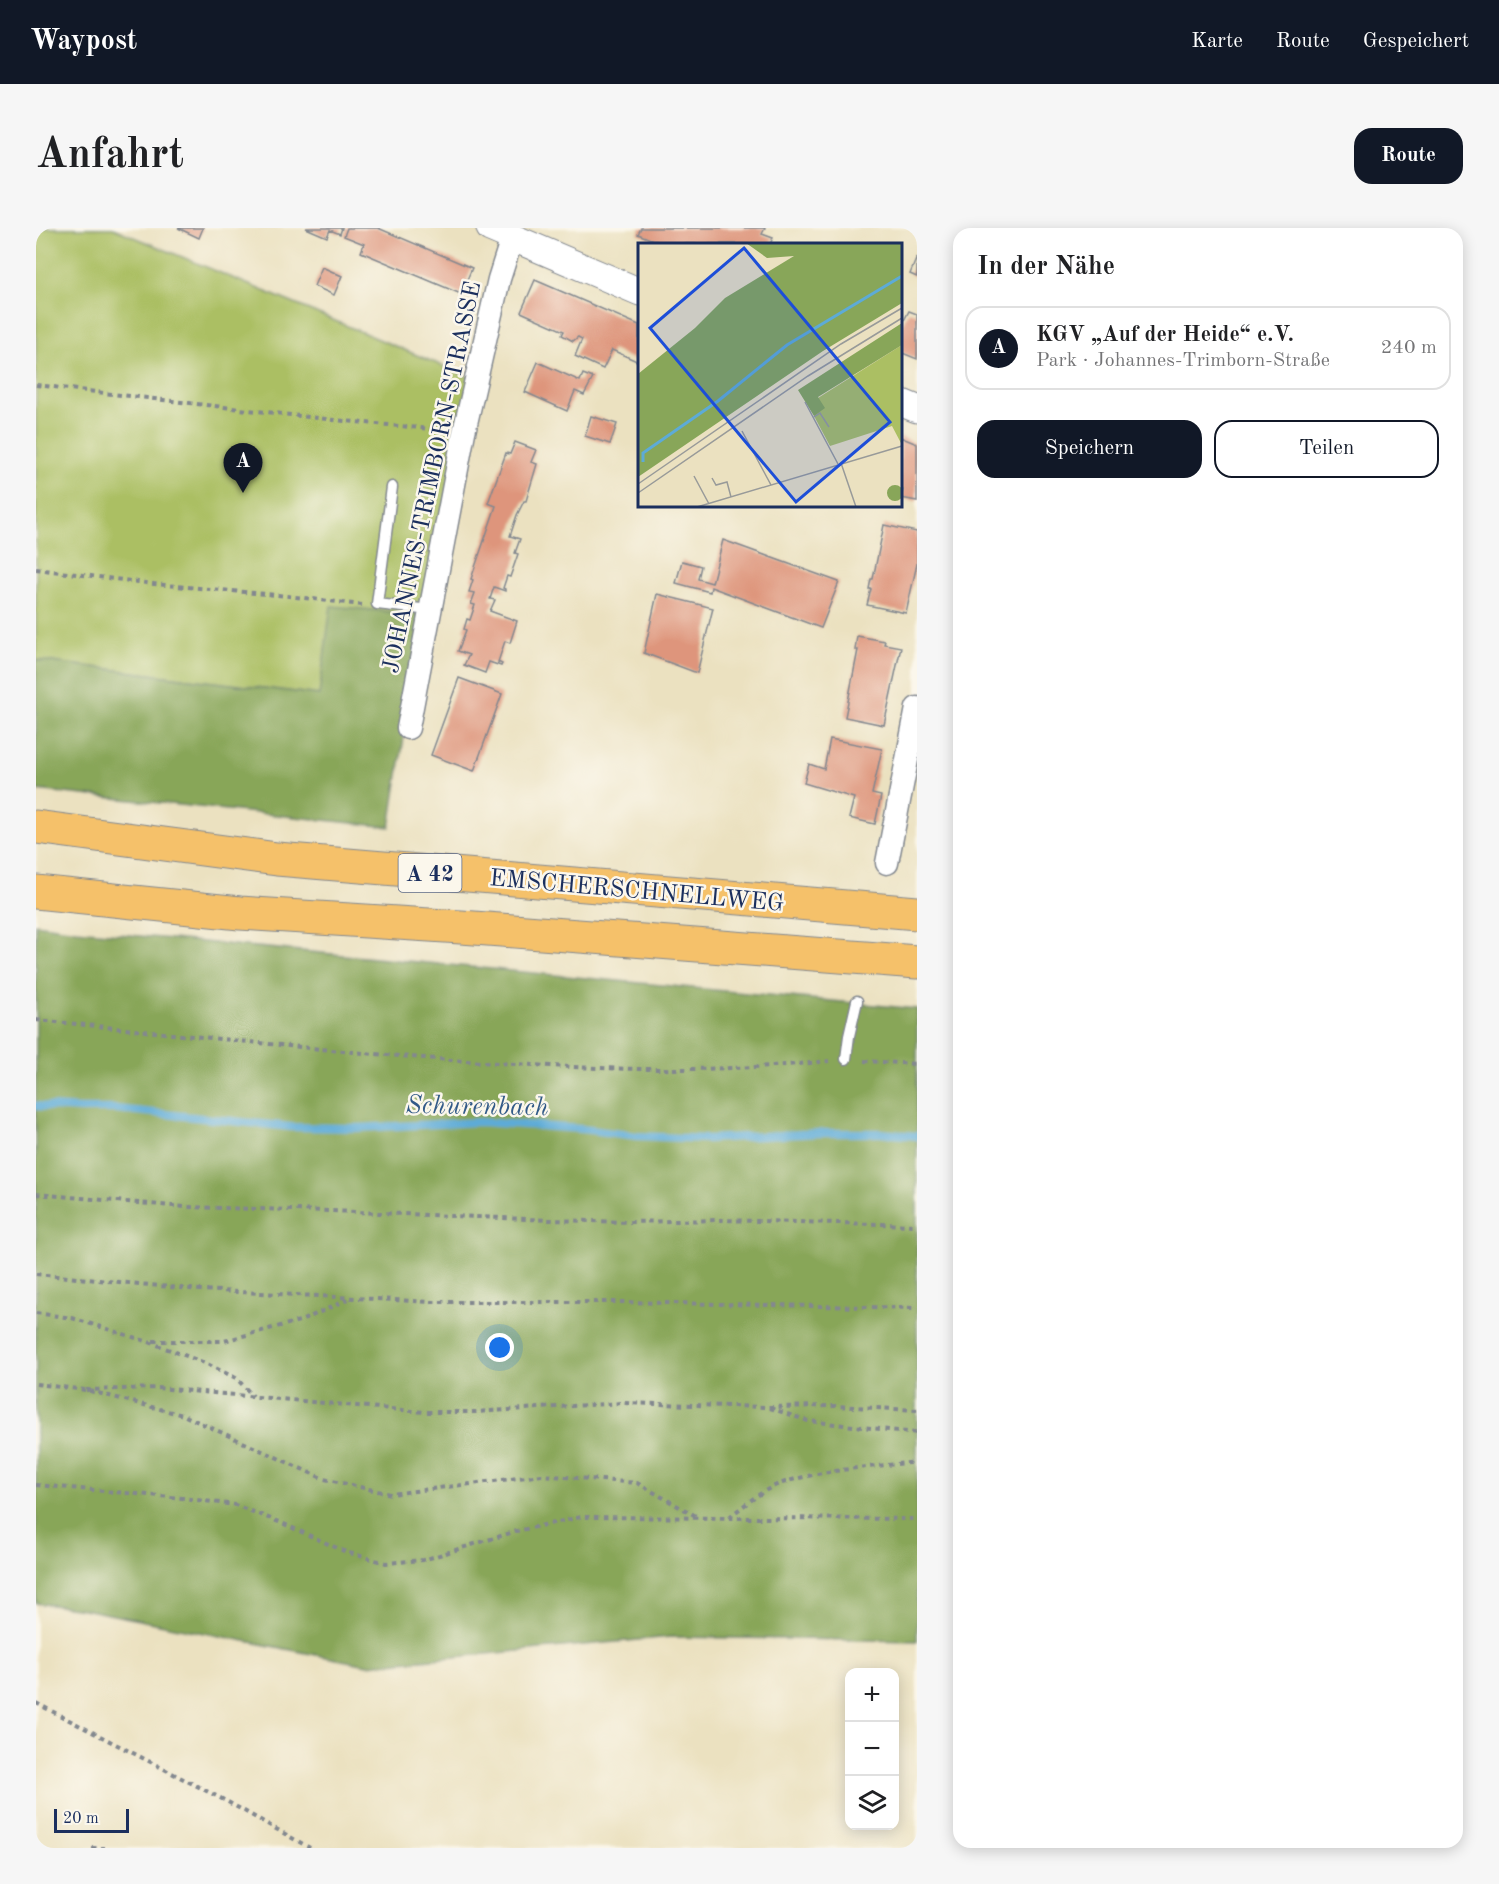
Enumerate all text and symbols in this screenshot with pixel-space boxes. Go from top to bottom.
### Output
text: Waypost [30,28,137,56]
text: Karte [1191,31,1243,52]
text: Route [1276,31,1330,52]
text: Gespeichert [1363,31,1469,52]
button: Route [1354,128,1463,184]
text: Anfahrt [36,135,184,177]
inset map [638,243,902,507]
text: In der Nähe [977,254,1115,280]
street label: JOHANNES-TRIMBORN-STRASSE [380,279,486,676]
text: KGV „Auf der Heide“ e.V. [1036,324,1294,346]
text: A [991,338,1006,358]
text: 240 m [1381,338,1437,358]
text: Park · Johannes-Trimborn-Straße [1036,351,1330,371]
button: Speichern [977,420,1202,478]
button: Teilen [1214,420,1439,478]
pin: A [224,444,262,493]
road number: A 42 [398,854,462,892]
street label: EMSCHERSCHNELLWEG [489,867,785,917]
water label: Schurenbach [405,1093,549,1121]
your location [485,1333,514,1362]
map controls [845,1668,899,1830]
button: + [845,1668,899,1722]
button: − [845,1722,899,1776]
button: layers [845,1776,899,1830]
scale bar [54,1806,129,1834]
text: 20 m [63,1811,99,1827]

